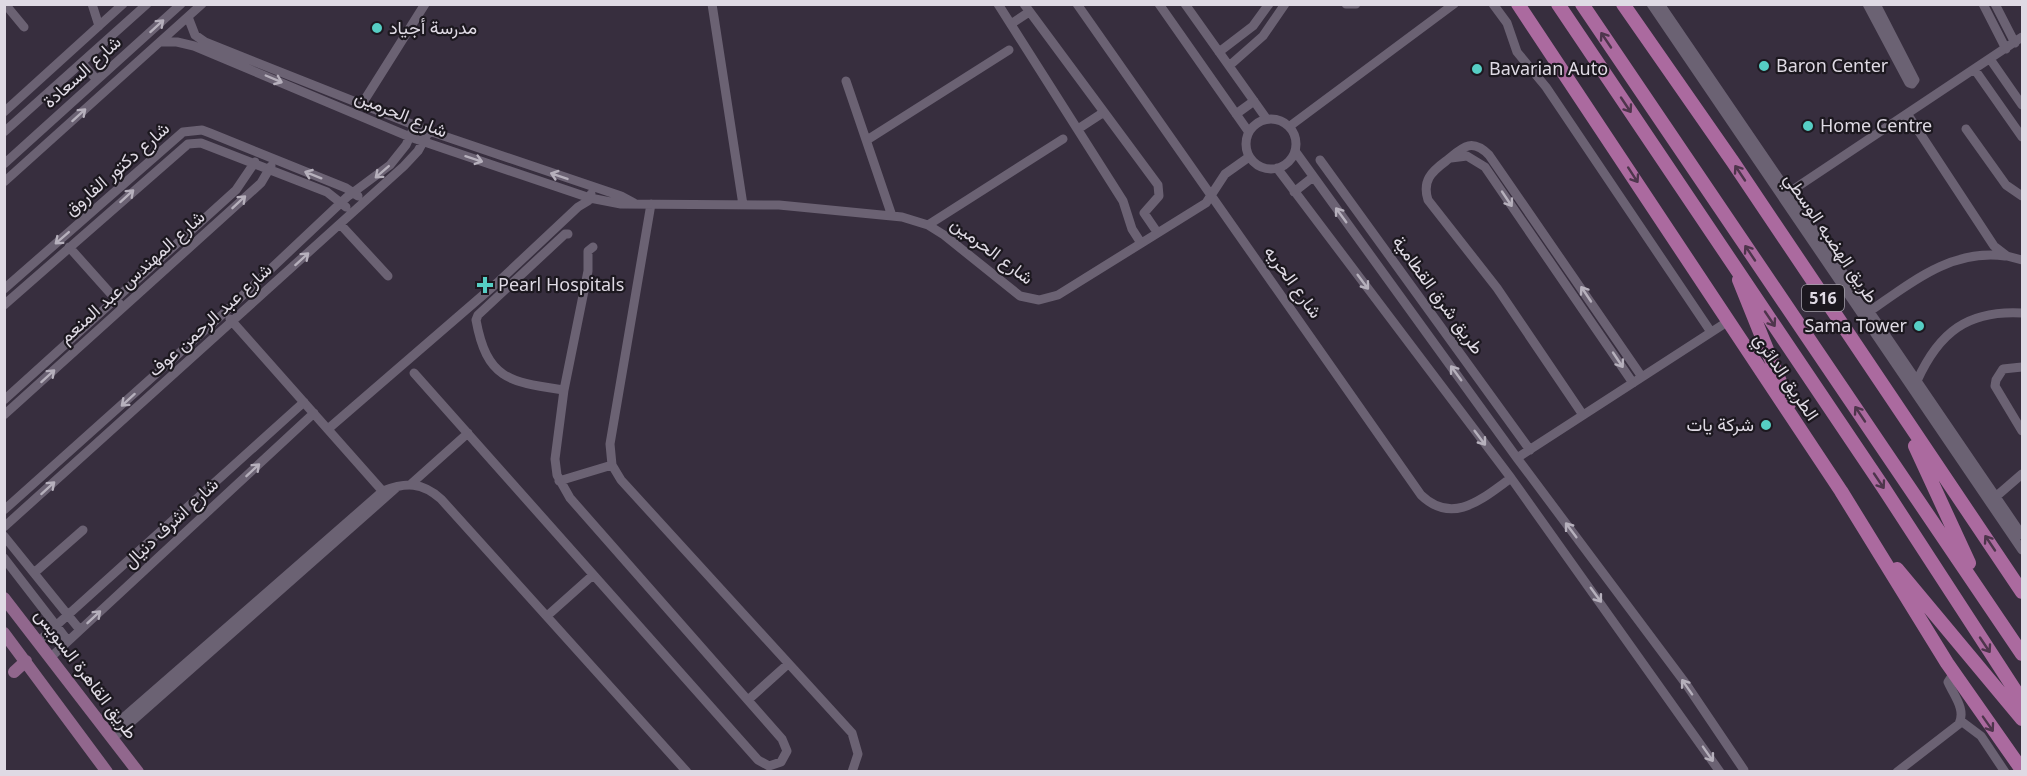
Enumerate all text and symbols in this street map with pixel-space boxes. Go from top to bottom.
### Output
place label: مدرسة أجياد [389,15,477,39]
one-way arrow [149,19,164,33]
marker: مدرسة أجياد [370,21,384,35]
street label: شارع السعادة [37,30,126,114]
one-way arrow [1599,31,1612,48]
place label: Baron Center [1776,53,1889,77]
place label: Bavarian Auto [1489,56,1608,80]
marker: Baron Center [1757,59,1771,73]
marker: Bavarian Auto [1470,62,1484,76]
one-way arrow [264,74,282,85]
street label: شارع الحرمين [351,84,451,143]
one-way arrow [1620,96,1632,113]
one-way arrow [71,108,86,122]
place label: Home Centre [1820,113,1932,137]
street label: شارع دكتور الفاروق [59,116,175,221]
marker: Home Centre [1801,119,1815,133]
one-way arrow [464,154,483,165]
one-way arrow [375,165,390,179]
one-way arrow [1734,165,1746,182]
one-way arrow [1627,166,1639,183]
street label: طريق الهضبه الوسطي [1776,168,1884,310]
one-way arrow [304,169,323,180]
one-way arrow [550,170,569,181]
one-way arrow [119,189,134,203]
one-way arrow [1501,190,1513,207]
one-way arrow [231,195,246,209]
street label: شارع المهندس عبد المنعم [53,204,210,349]
one-way arrow [1335,208,1347,224]
street label: شارع الحرمين [946,211,1039,290]
street label: طريق شرق القطامية [1388,230,1490,359]
one-way arrow [55,231,70,245]
street label: شارع الحريه [1258,240,1328,323]
one-way arrow [1744,245,1756,262]
one-way arrow [294,252,309,266]
street label: شارع عبد الرحمن عوف [142,257,277,382]
place label: Pearl Hospitals [498,272,624,296]
one-way arrow [1356,274,1369,290]
marker: Pearl Hospitals [476,276,494,294]
road number: 516 [1802,285,1844,311]
one-way arrow [1579,286,1591,303]
one-way arrow [1765,310,1777,327]
place label: Sama Tower [1804,313,1908,337]
marker: Sama Tower [1912,319,1926,333]
street label: الطريق الدائري [1745,328,1825,427]
one-way arrow [1611,351,1624,368]
one-way arrow [1449,366,1462,382]
one-way arrow [40,369,55,383]
one-way arrow [120,393,135,407]
one-way arrow [1854,407,1866,423]
place label: شركة يات [1686,412,1754,436]
marker: شركة يات [1759,418,1773,432]
one-way arrow [1474,429,1487,445]
one-way arrow [245,463,260,477]
street label: شارع اشرف دنيال [118,472,224,573]
one-way arrow [1873,472,1885,489]
one-way arrow [40,481,55,495]
one-way arrow [1565,523,1577,539]
one-way arrow [1984,536,1996,552]
one-way arrow [1590,586,1602,602]
street label: طريق القاهرة السويس [30,603,144,743]
one-way arrow [87,610,102,624]
one-way arrow [1979,636,1991,652]
one-way arrow [1681,679,1694,695]
one-way arrow [1982,715,1994,731]
one-way arrow [1702,745,1714,762]

